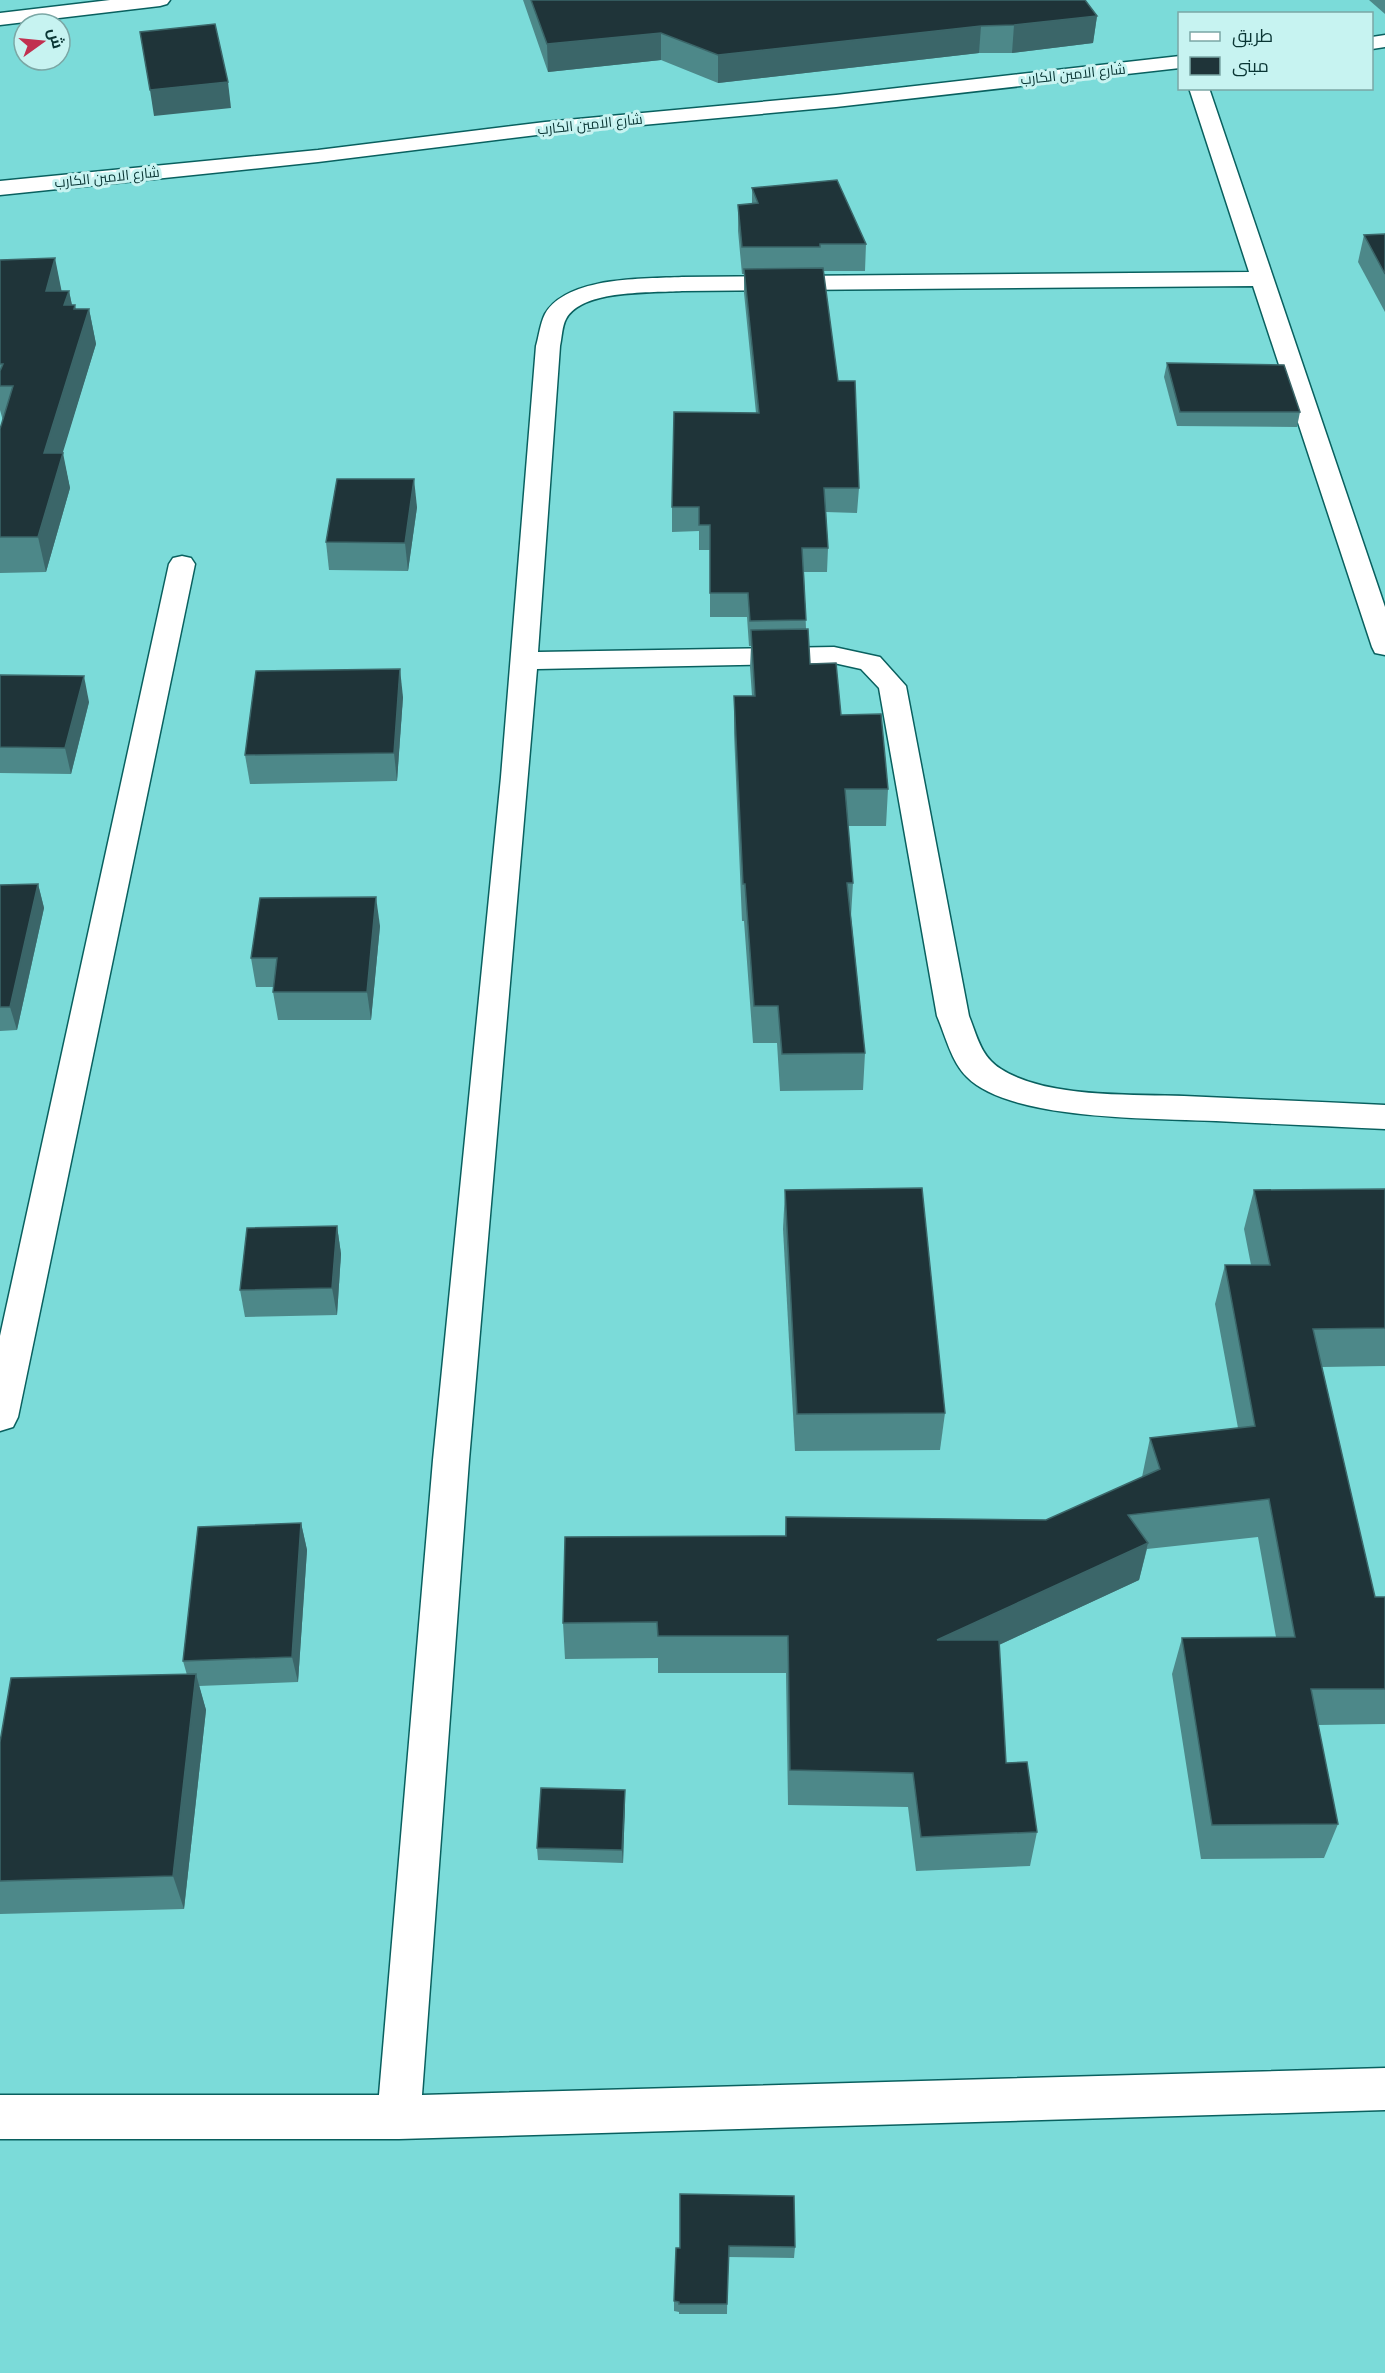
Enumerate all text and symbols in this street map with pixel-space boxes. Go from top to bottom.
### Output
north arrow [12,12,72,72]
legend [1178,12,1373,90]
text: طريق [1232,24,1273,48]
text: ش [44,26,69,51]
text: مبنى [1232,54,1269,77]
street label: شارع الامين الكارب [1019,60,1127,88]
street label: شارع الامين الكارب [536,110,644,138]
street label: شارع الامين الكارب [53,163,161,191]

